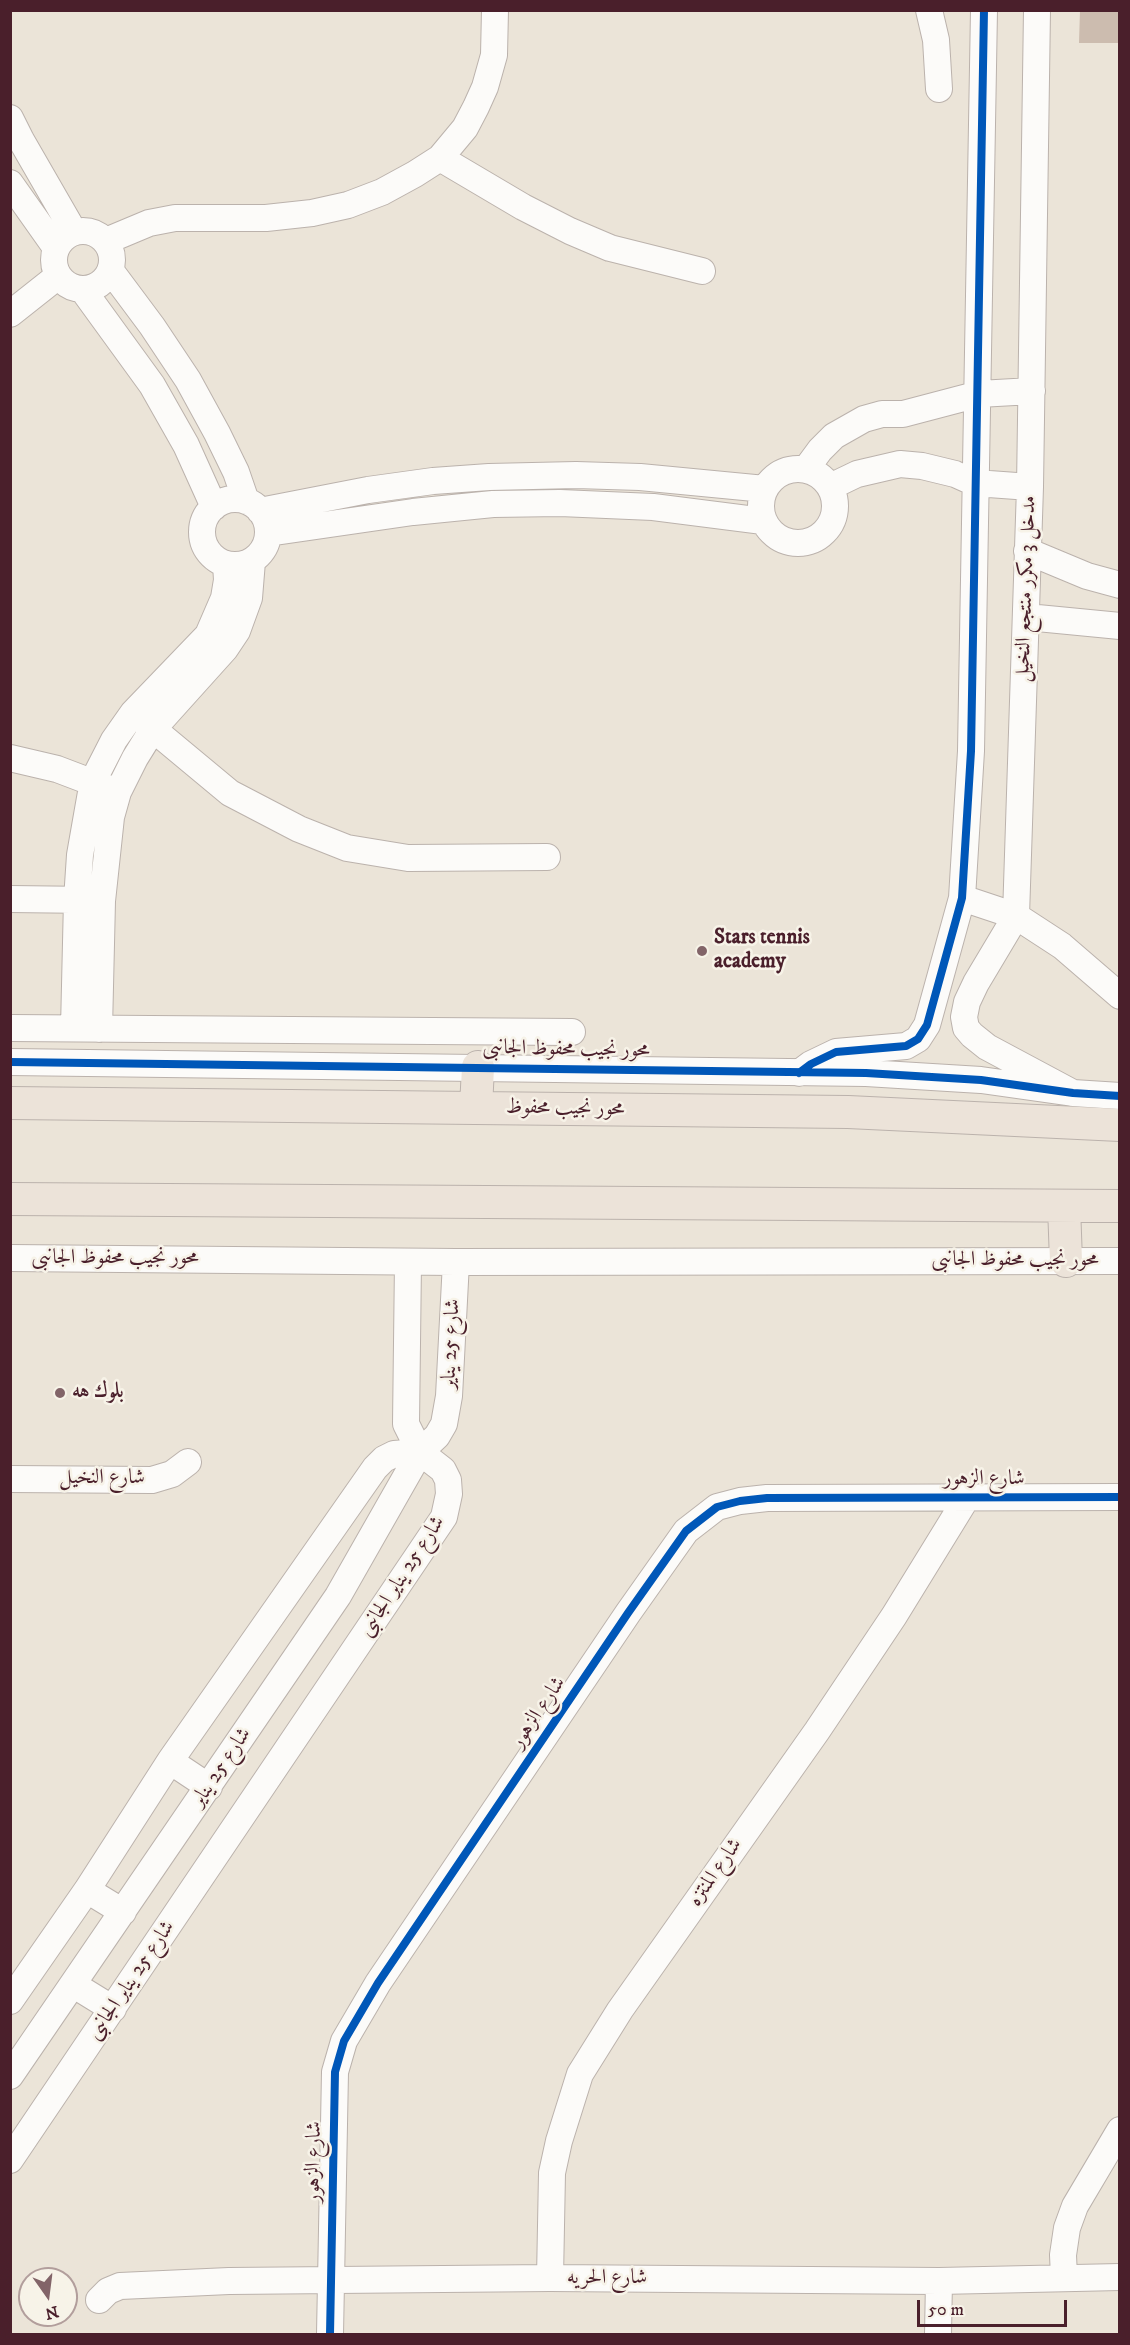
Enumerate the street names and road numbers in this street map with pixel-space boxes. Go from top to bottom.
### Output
street label: مدخل 3 مكرر منتجع النخيل [1011,495,1043,683]
street label: محور نجيب محفوظ الجانبى [482,1036,650,1064]
street label: محور نجيب محفوظ [505,1095,625,1123]
street label: محور نجيب محفوظ الجانبى [31,1246,199,1272]
street label: محور نجيب محفوظ الجانبى [931,1248,1099,1274]
street label: شارع 25 يناير [437,1298,467,1390]
street label: شارع النخيل [59,1466,145,1492]
street label: شارع الزهور [943,1467,1025,1493]
street label: شارع 25 يناير الجانبى [355,1512,451,1642]
street label: شارع الزهور [506,1672,572,1754]
street label: شارع 25 يناير [186,1723,258,1813]
street label: شارع المنتزه [683,1834,749,1912]
street label: شارع 25 يناير الجانبى [83,1916,181,2046]
street label: شارع الزهور [302,2121,328,2203]
street label: شارع الحريه [567,2266,647,2292]

